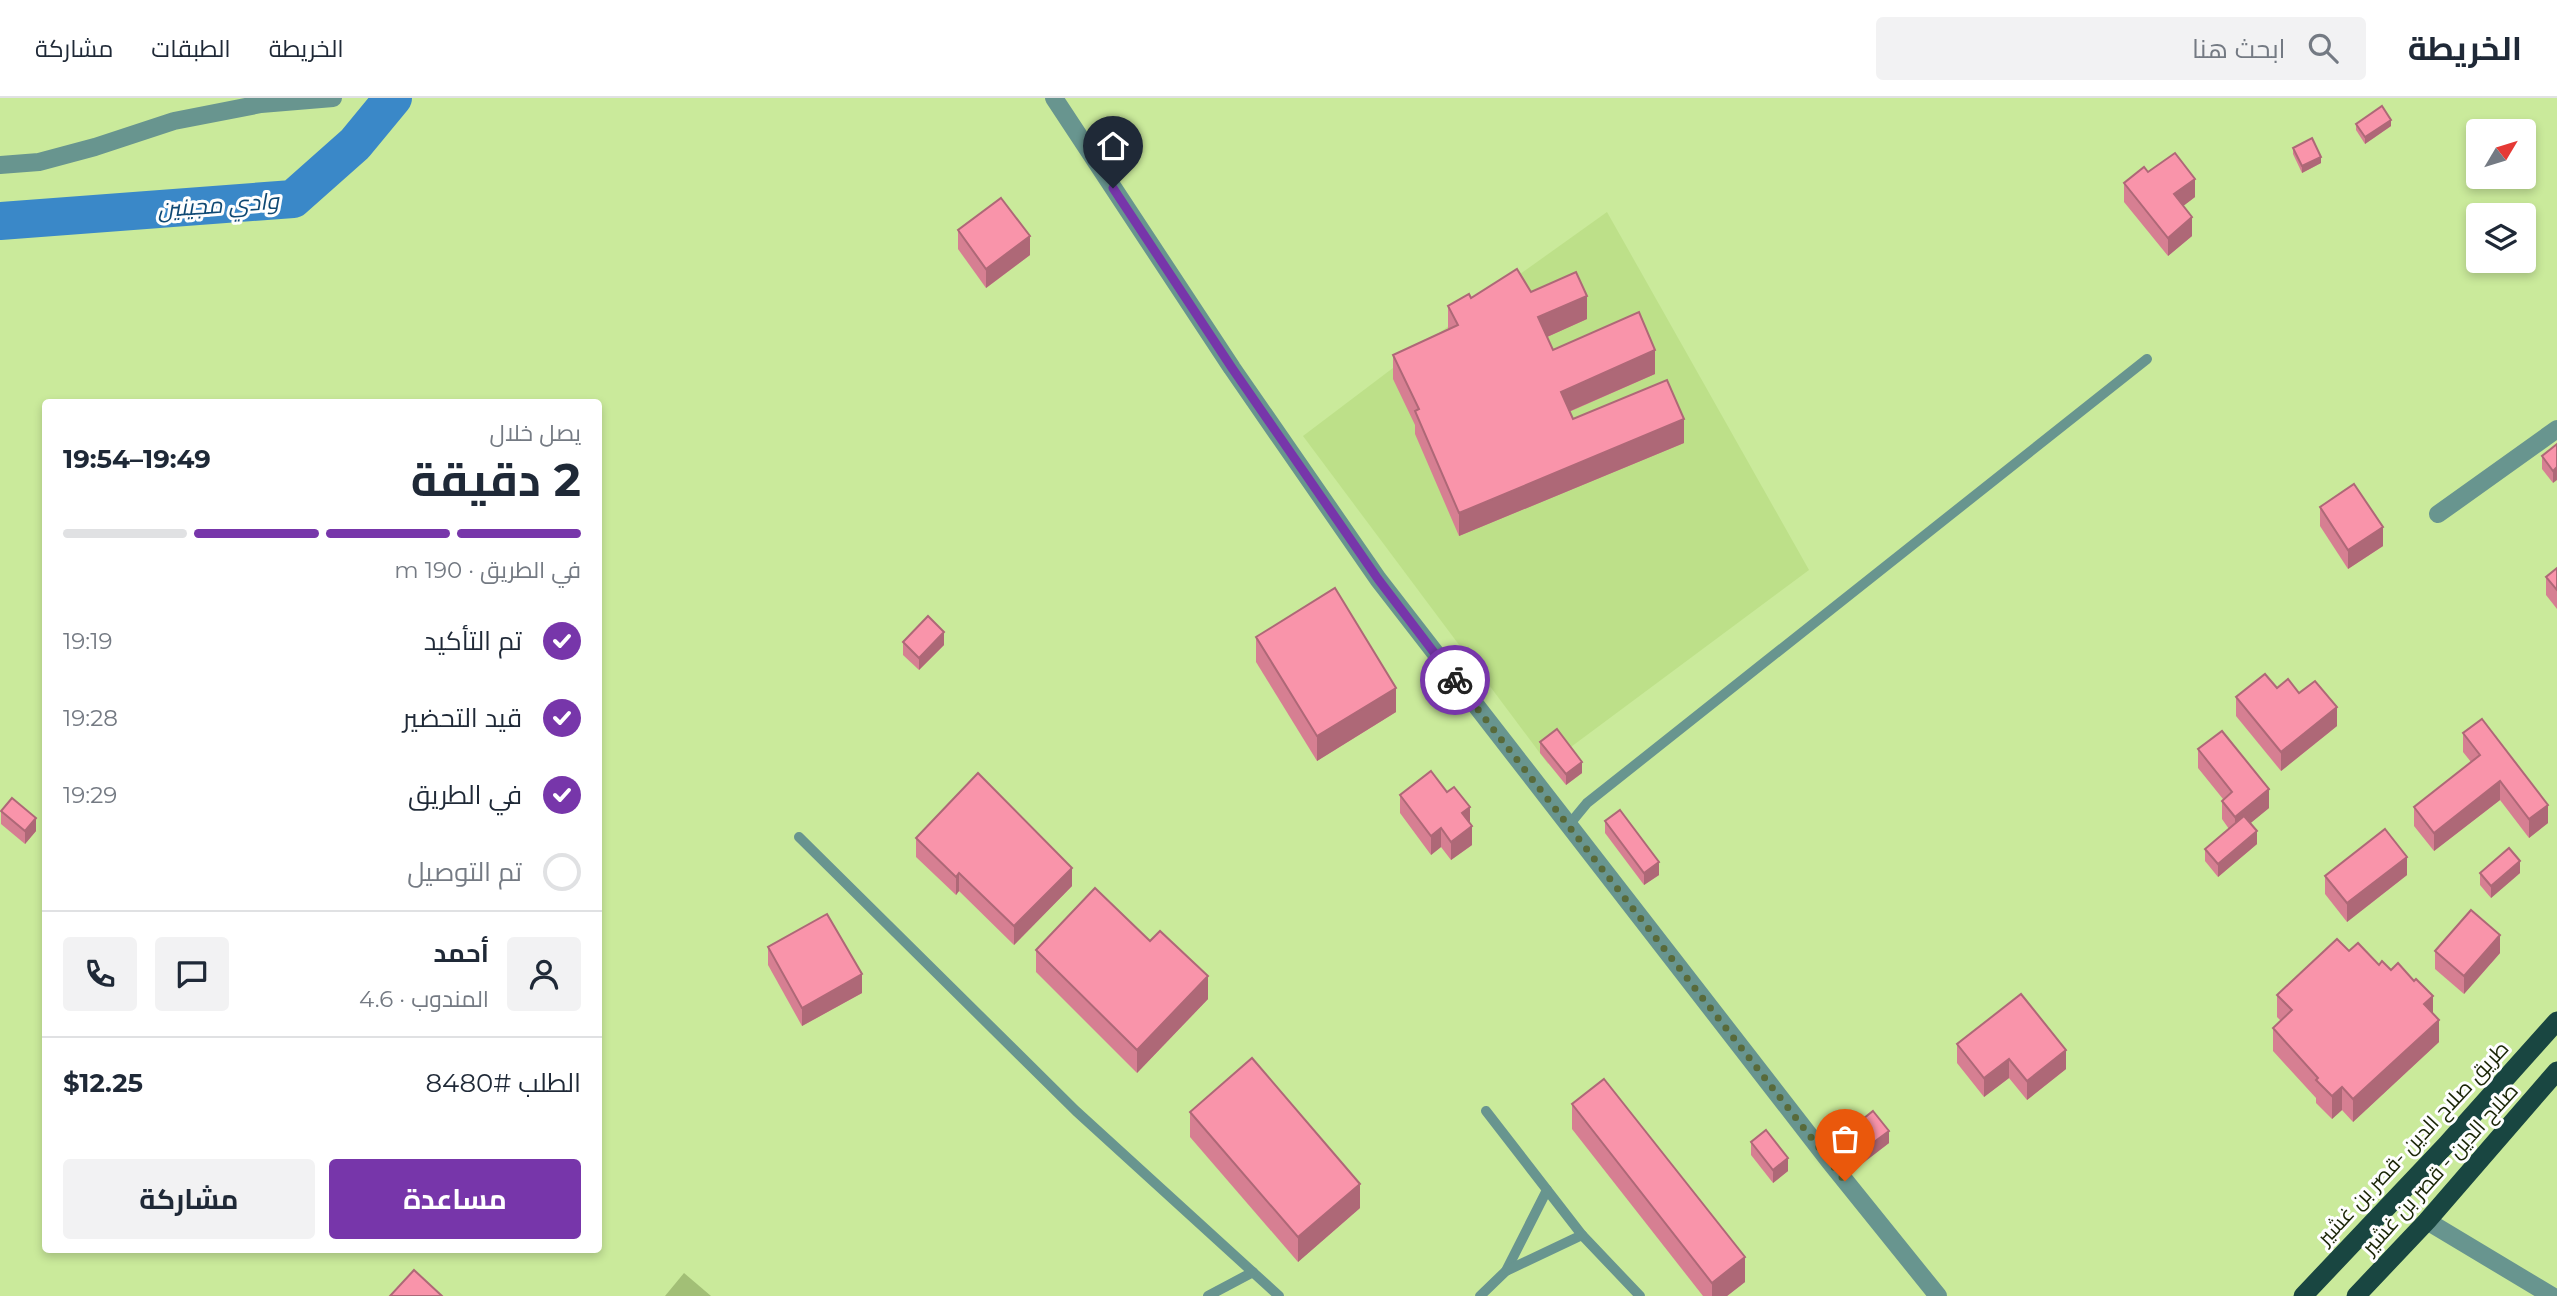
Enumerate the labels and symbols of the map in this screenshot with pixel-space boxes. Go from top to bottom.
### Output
pin [1083,116,1143,188]
north arrow [2466,119,2536,189]
water label: وادي مجينين [156,187,281,227]
courier [1420,645,1490,715]
street label: طريق صلاح الدين -قصر بن غشير [2311,1036,2515,1252]
street label: صلاح الدين - قصر بن غشير [2356,1078,2524,1261]
pin [1815,1109,1875,1181]

